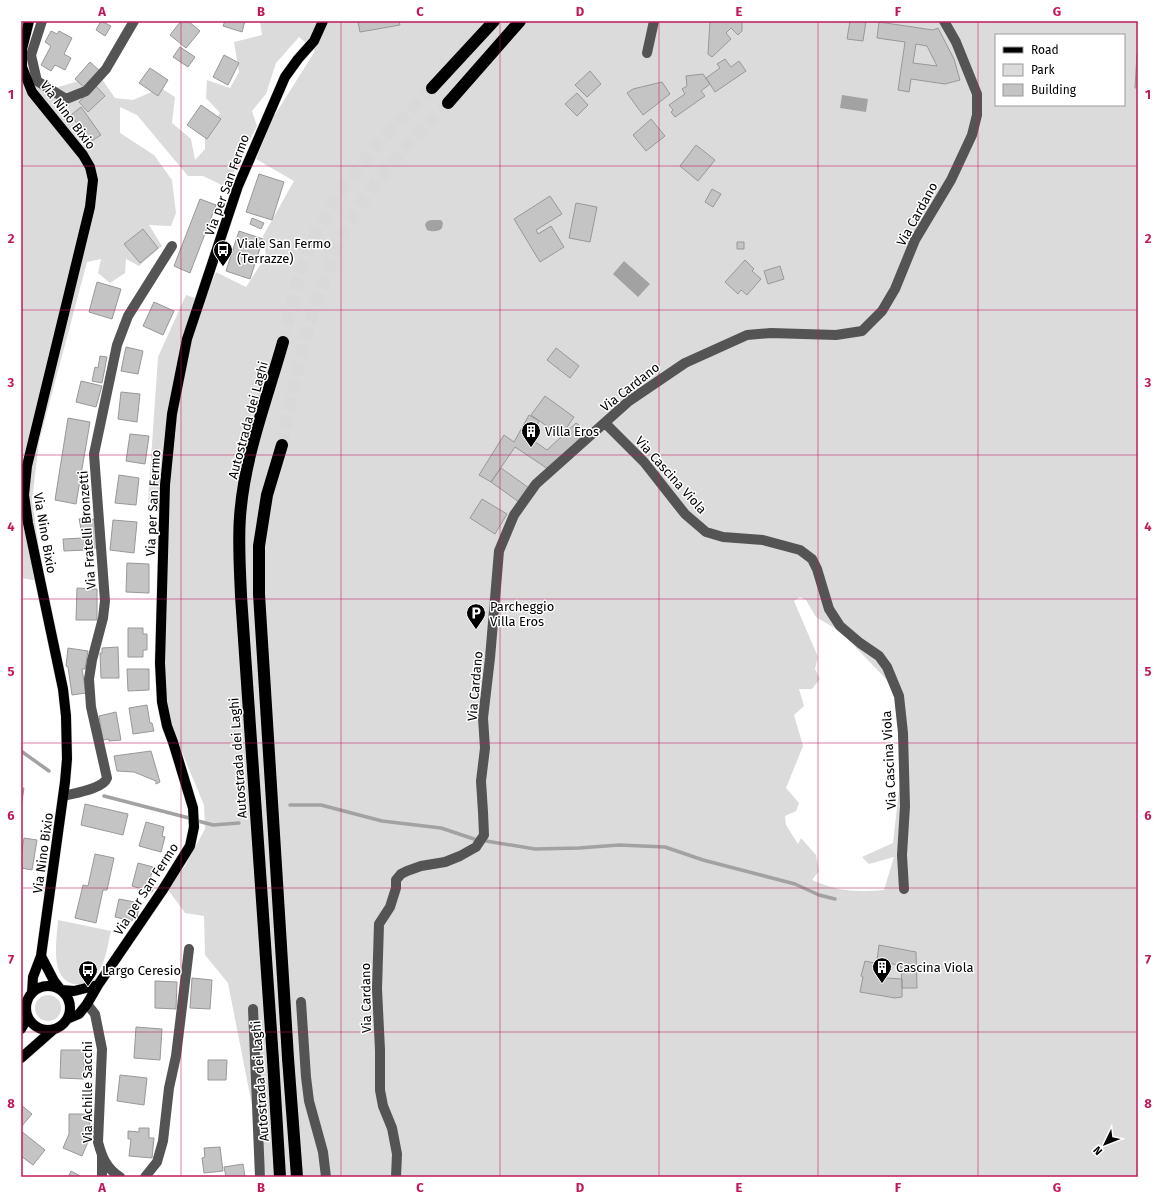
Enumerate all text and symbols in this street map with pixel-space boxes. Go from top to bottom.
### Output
text: A [97,4,106,19]
text: B [257,4,265,19]
text: C [416,4,424,19]
text: D [576,4,585,19]
text: E [736,4,743,19]
text: F [895,4,902,19]
text: G [1053,4,1061,19]
legend [995,34,1125,106]
text: Road [1031,43,1059,57]
text: Park [1031,63,1055,77]
street label: Via Nino Bixio [37,78,99,152]
text: Building [1031,83,1077,97]
text: 1 [8,87,14,102]
text: 1 [1145,87,1151,102]
street label: Via per San Fermo [202,132,252,238]
street label: Via Cardano [893,180,941,248]
text: 2 [8,231,15,246]
text: 2 [1145,231,1152,246]
place label: Viale San Fermo (Terrazze) [237,236,331,266]
bus stop icon: Viale San Fermo (Terrazze) [212,239,234,267]
street label: Via Cardano [598,359,662,415]
street label: Autostrada dei Laghi [225,360,271,480]
text: 3 [7,375,15,390]
text: 3 [1144,375,1152,390]
building icon: Villa Eros [520,420,542,448]
place label: Villa Eros [545,424,599,439]
street label: Via Cascina Viola [632,433,710,517]
street label: Via per San Fermo [143,449,163,557]
street label: Via Fratelli Bronzetti [75,470,99,590]
street label: Via Nino Bixio [31,491,59,575]
text: 4 [7,519,15,534]
text: 4 [1144,519,1152,534]
place label: Parcheggio Villa Eros [490,599,554,629]
parking icon: Parcheggio Villa Eros [465,602,487,630]
street label: Via Cardano [464,650,486,722]
text: 5 [8,664,15,679]
text: 5 [1145,664,1152,679]
street label: Autostrada dei Laghi [226,697,250,819]
street label: Via Cascina Viola [879,710,899,810]
text: 6 [7,808,15,823]
text: 6 [1144,808,1152,823]
street label: Via Nino Bixio [30,811,56,895]
street label: Via per San Fermo [111,840,181,938]
text: 7 [8,952,14,967]
text: 7 [1145,952,1151,967]
building icon: Cascina Viola [871,956,893,984]
bus stop icon: Largo Ceresio [77,959,99,987]
place label: Cascina Viola [896,960,973,975]
place label: Largo Ceresio [102,963,181,978]
street label: Via Cardano [358,963,374,1033]
street label: Autostrada dei Laghi [248,1020,272,1142]
street label: Via Achille Sacchi [80,1041,95,1143]
text: 8 [7,1096,15,1111]
text: 8 [1144,1096,1152,1111]
north arrow [1085,1124,1125,1164]
text: N [1091,1143,1105,1158]
text: A [97,1180,106,1195]
text: B [257,1180,265,1195]
text: C [416,1180,424,1195]
text: D [576,1180,585,1195]
text: E [736,1180,743,1195]
text: F [895,1180,902,1195]
text: G [1053,1180,1061,1195]

